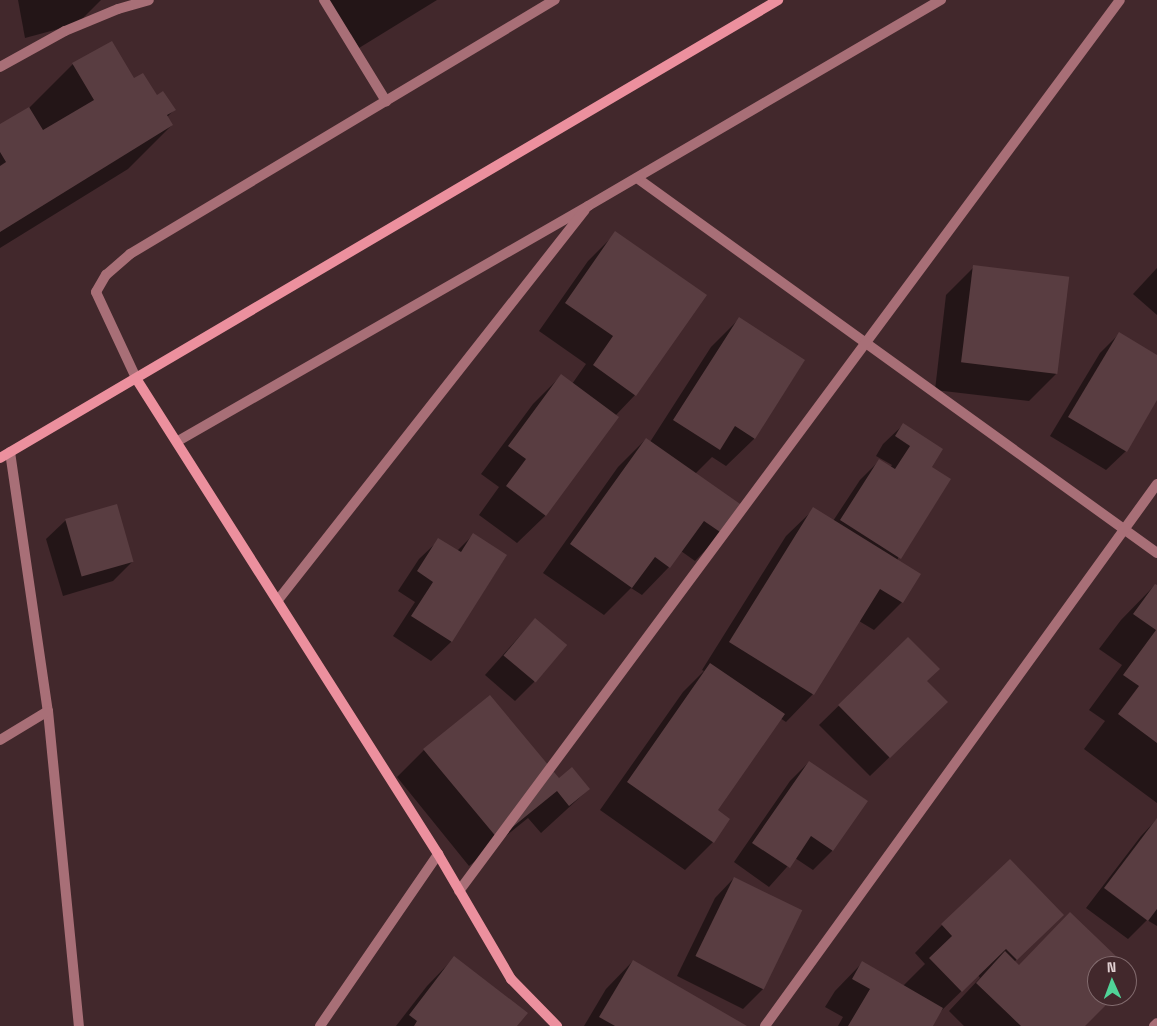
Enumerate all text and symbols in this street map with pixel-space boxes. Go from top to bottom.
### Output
north arrow [1087,956,1137,1006]
text: N [1106,958,1117,976]

